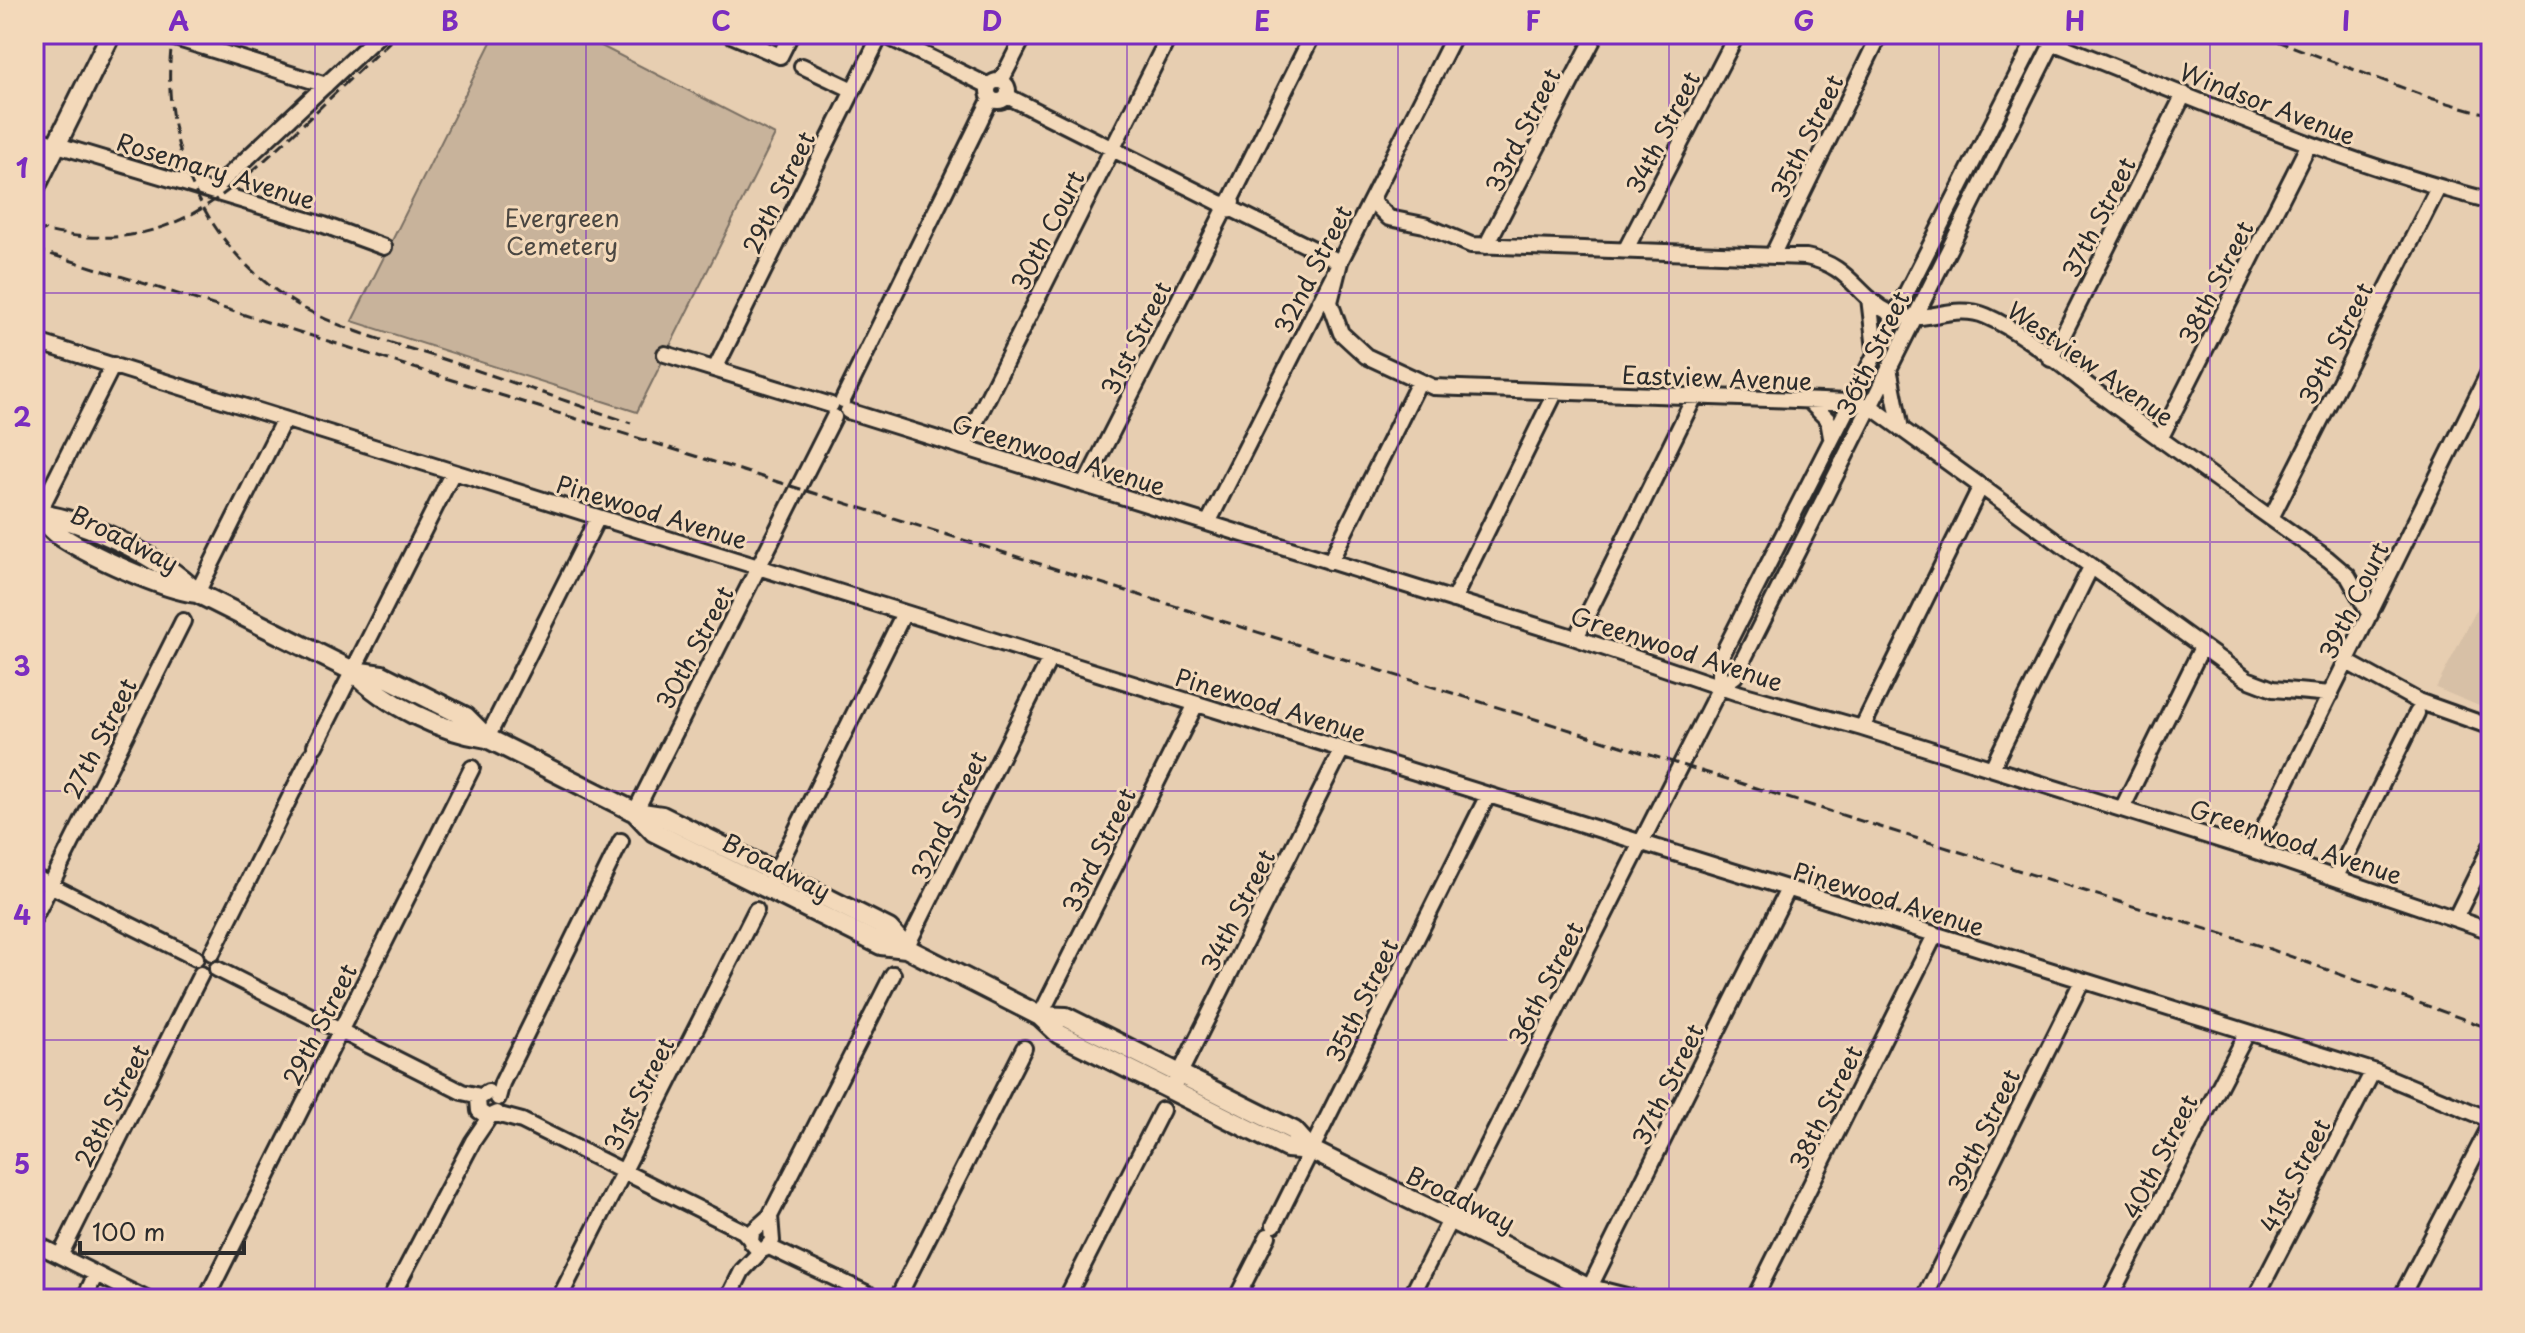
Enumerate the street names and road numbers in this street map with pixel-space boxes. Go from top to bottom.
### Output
street label: Windsor Avenue [2175,53,2361,153]
street label: 33rd Street [1475,61,1569,199]
street label: 34th Street [1616,64,1708,199]
street label: 35th Street [1760,68,1852,204]
street label: Rosemary Avenue [112,123,320,217]
street label: 29th Street [733,124,823,259]
street label: 37th Street [2052,150,2144,284]
street label: 30th Court [1001,164,1093,296]
street label: 32nd Street [1264,198,1360,340]
street label: 38th Street [2168,214,2262,350]
street label: 31st Street [1091,275,1179,401]
street label: 39th Street [2289,275,2381,410]
street label: 36th Street [1826,284,1918,421]
street label: Westview Avenue [2000,292,2182,434]
street label: Eastview Avenue [1621,356,1813,398]
street label: Greenwood Avenue [948,404,1170,504]
street label: Pinewood Avenue [552,465,752,557]
street label: Broadway [65,495,185,581]
street label: 39th Court [2309,535,2397,665]
street label: 30th Street [646,579,742,715]
street label: Greenwood Avenue [1566,597,1788,699]
street label: Pinewood Avenue [1171,658,1371,750]
street label: 27th Street [53,671,145,805]
street label: 32nd Street [901,744,995,886]
street label: 33rd Street [1052,781,1144,919]
street label: Greenwood Avenue [2185,790,2407,892]
street label: Broadway [717,823,837,909]
street label: 34th Street [1191,842,1283,977]
street label: Pinewood Avenue [1789,852,1989,944]
street label: 36th Street [1498,915,1592,1051]
street label: 35th Street [1315,932,1407,1068]
street label: 29th Street [273,957,365,1091]
street label: 37th Street [1622,1017,1712,1151]
street label: 31st Street [594,1031,682,1157]
street label: 28th Street [65,1037,157,1173]
street label: 38th Street [1779,1039,1871,1175]
street label: 39th Street [1938,1062,2028,1198]
street label: 40th Street [2112,1087,2206,1225]
street label: 41st Street [2250,1112,2338,1238]
street label: Broadway [1400,1156,1522,1240]

